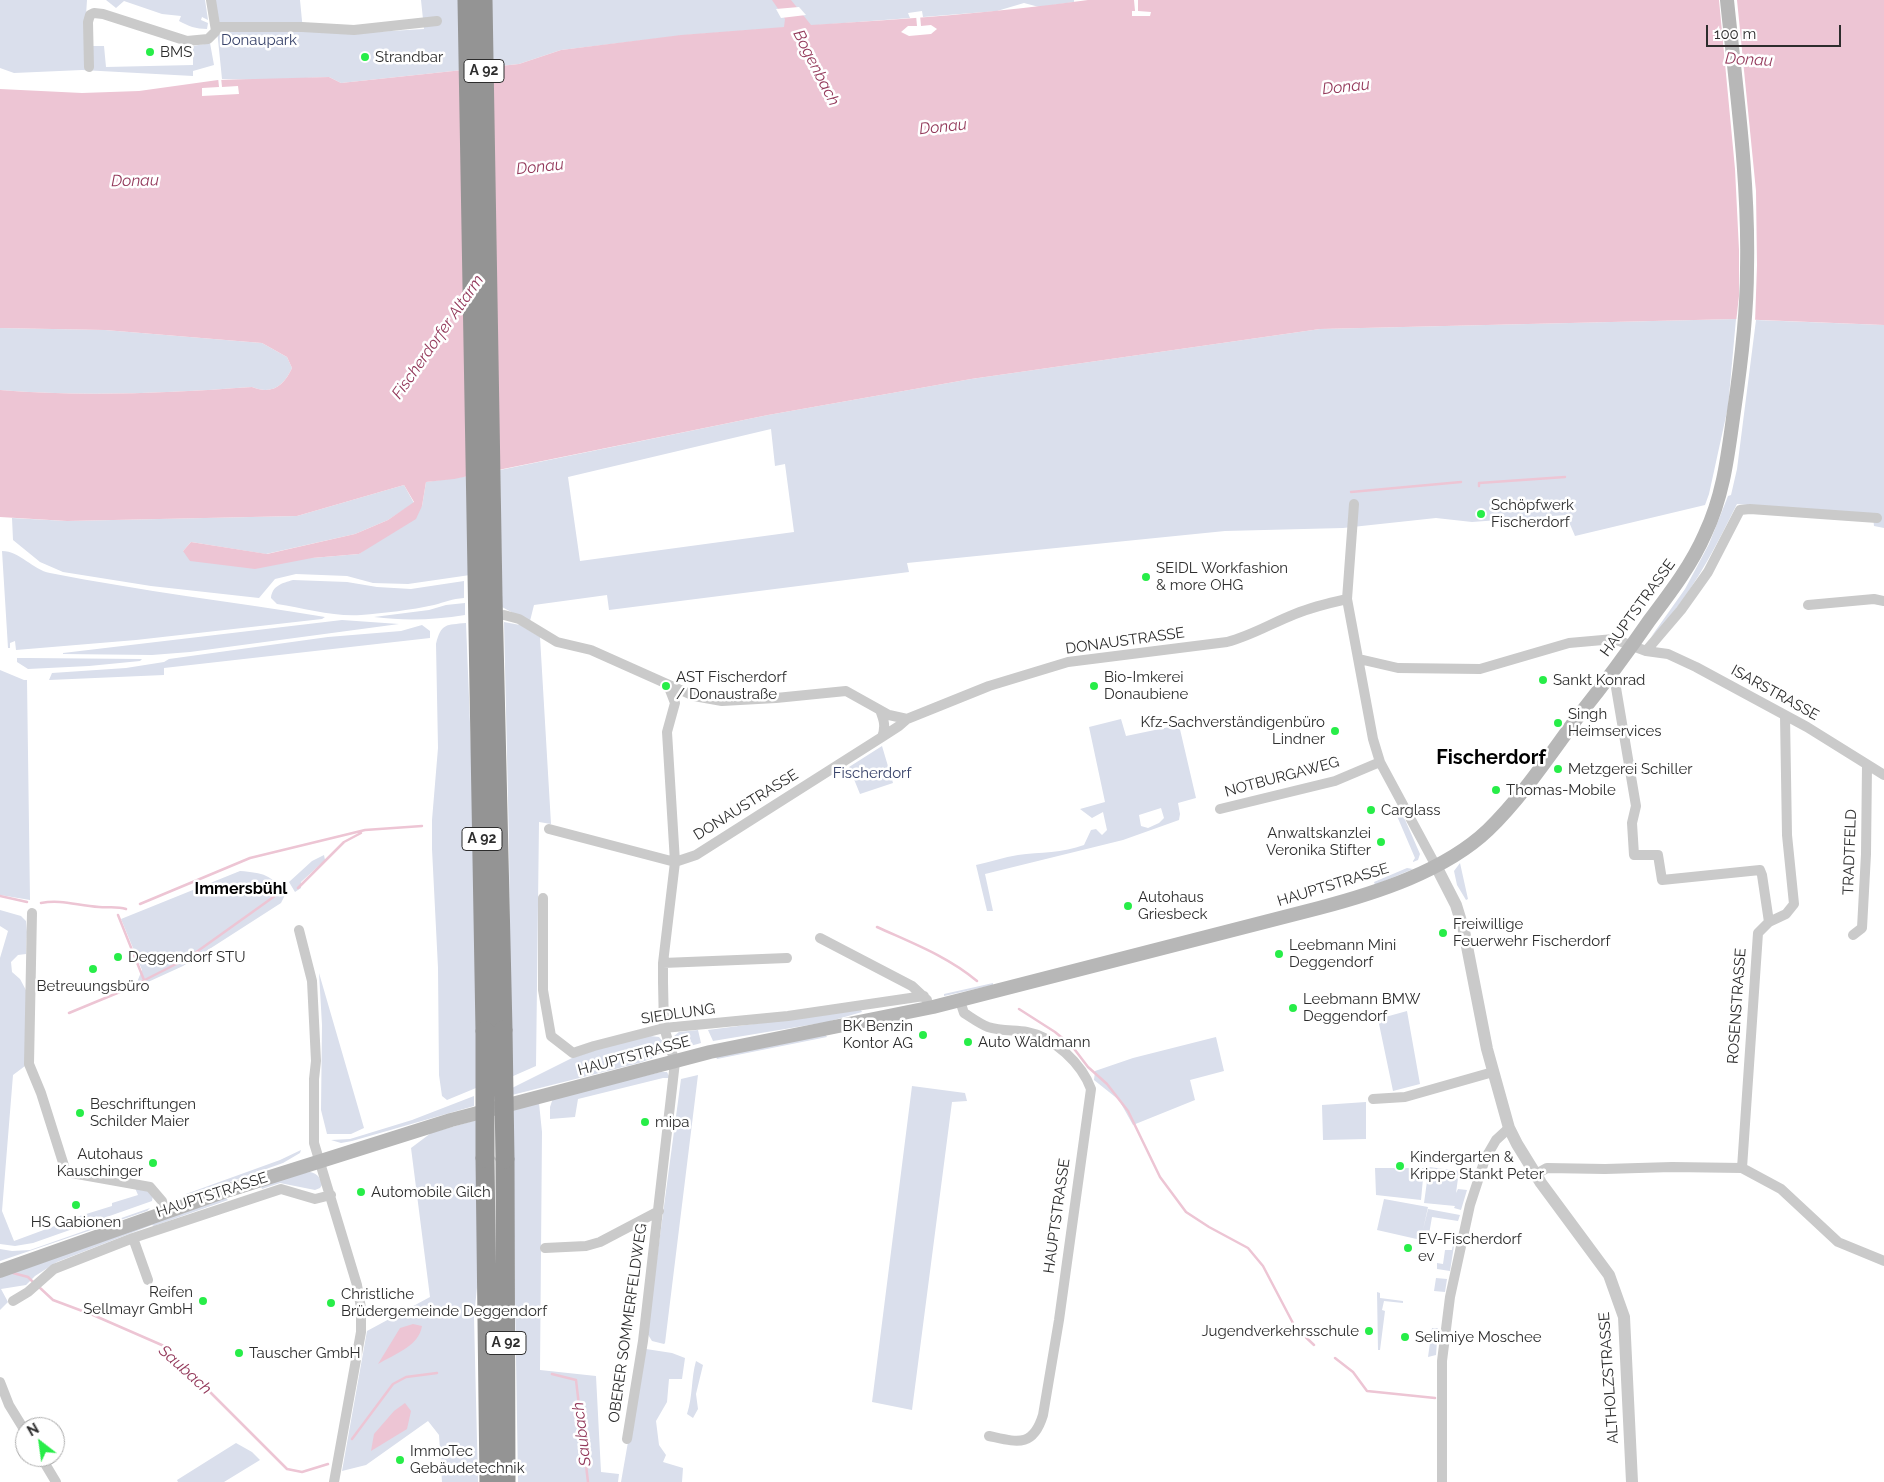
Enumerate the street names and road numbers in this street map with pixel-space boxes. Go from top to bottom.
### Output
road number: A 92 [464,59,504,82]
street label: HAUPTSTRASSE [1597,556,1679,660]
street label: DONAUSTRASSE [1064,624,1186,658]
street label: ISARSTRASSE [1728,661,1822,725]
street label: NOTBURGAWEG [1223,753,1341,801]
street label: DONAUSTRASSE [690,766,802,844]
street label: TRADTFELD [1840,809,1860,895]
road number: A 92 [462,828,502,851]
street label: HAUPTSTRASSE [1275,859,1391,911]
street label: ROSENSTRASSE [1724,947,1750,1065]
street label: SIEDLUNG [640,1000,716,1028]
street label: HAUPTSTRASSE [576,1032,692,1080]
street label: HAUPTSTRASSE [1040,1157,1074,1275]
street label: HAUPTSTRASSE [154,1169,270,1221]
street label: OBERER SOMMERFELDWEG [605,1222,651,1424]
street label: ALTHOLZSTRASSE [1595,1311,1623,1445]
road number: A 92 [486,1332,526,1355]

